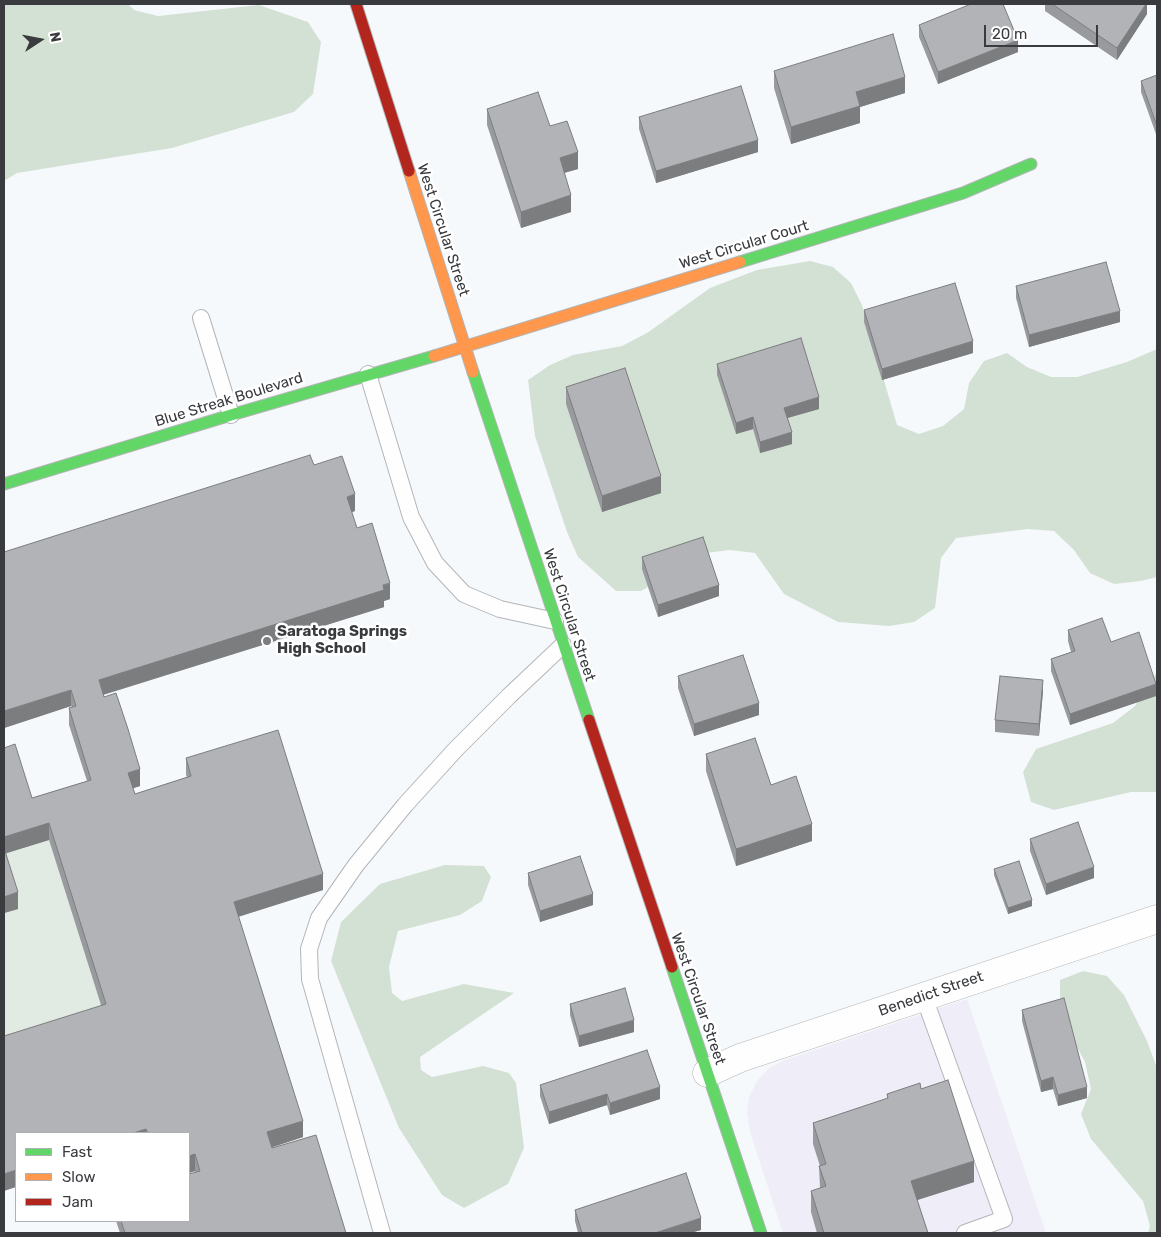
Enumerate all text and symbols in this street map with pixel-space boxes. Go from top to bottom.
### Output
north arrow [15,15,65,65]
scale bar [986,15,1100,47]
text: 20 m [992,25,1027,43]
text: N [46,30,65,44]
street label: West Circular Street [413,161,473,299]
street label: West Circular Court [677,217,811,273]
street label: Blue Streak Boulevard [153,369,305,431]
street label: West Circular Street [539,546,599,684]
place label: Saratoga Springs High School [277,623,407,658]
marker: Saratoga Springs High School [261,635,273,647]
street label: West Circular Street [667,931,729,1067]
street label: Benedict Street [876,968,986,1020]
legend [15,1132,190,1222]
text: Fast [62,1143,92,1161]
text: Slow [62,1168,95,1186]
text: Jam [62,1193,93,1211]

